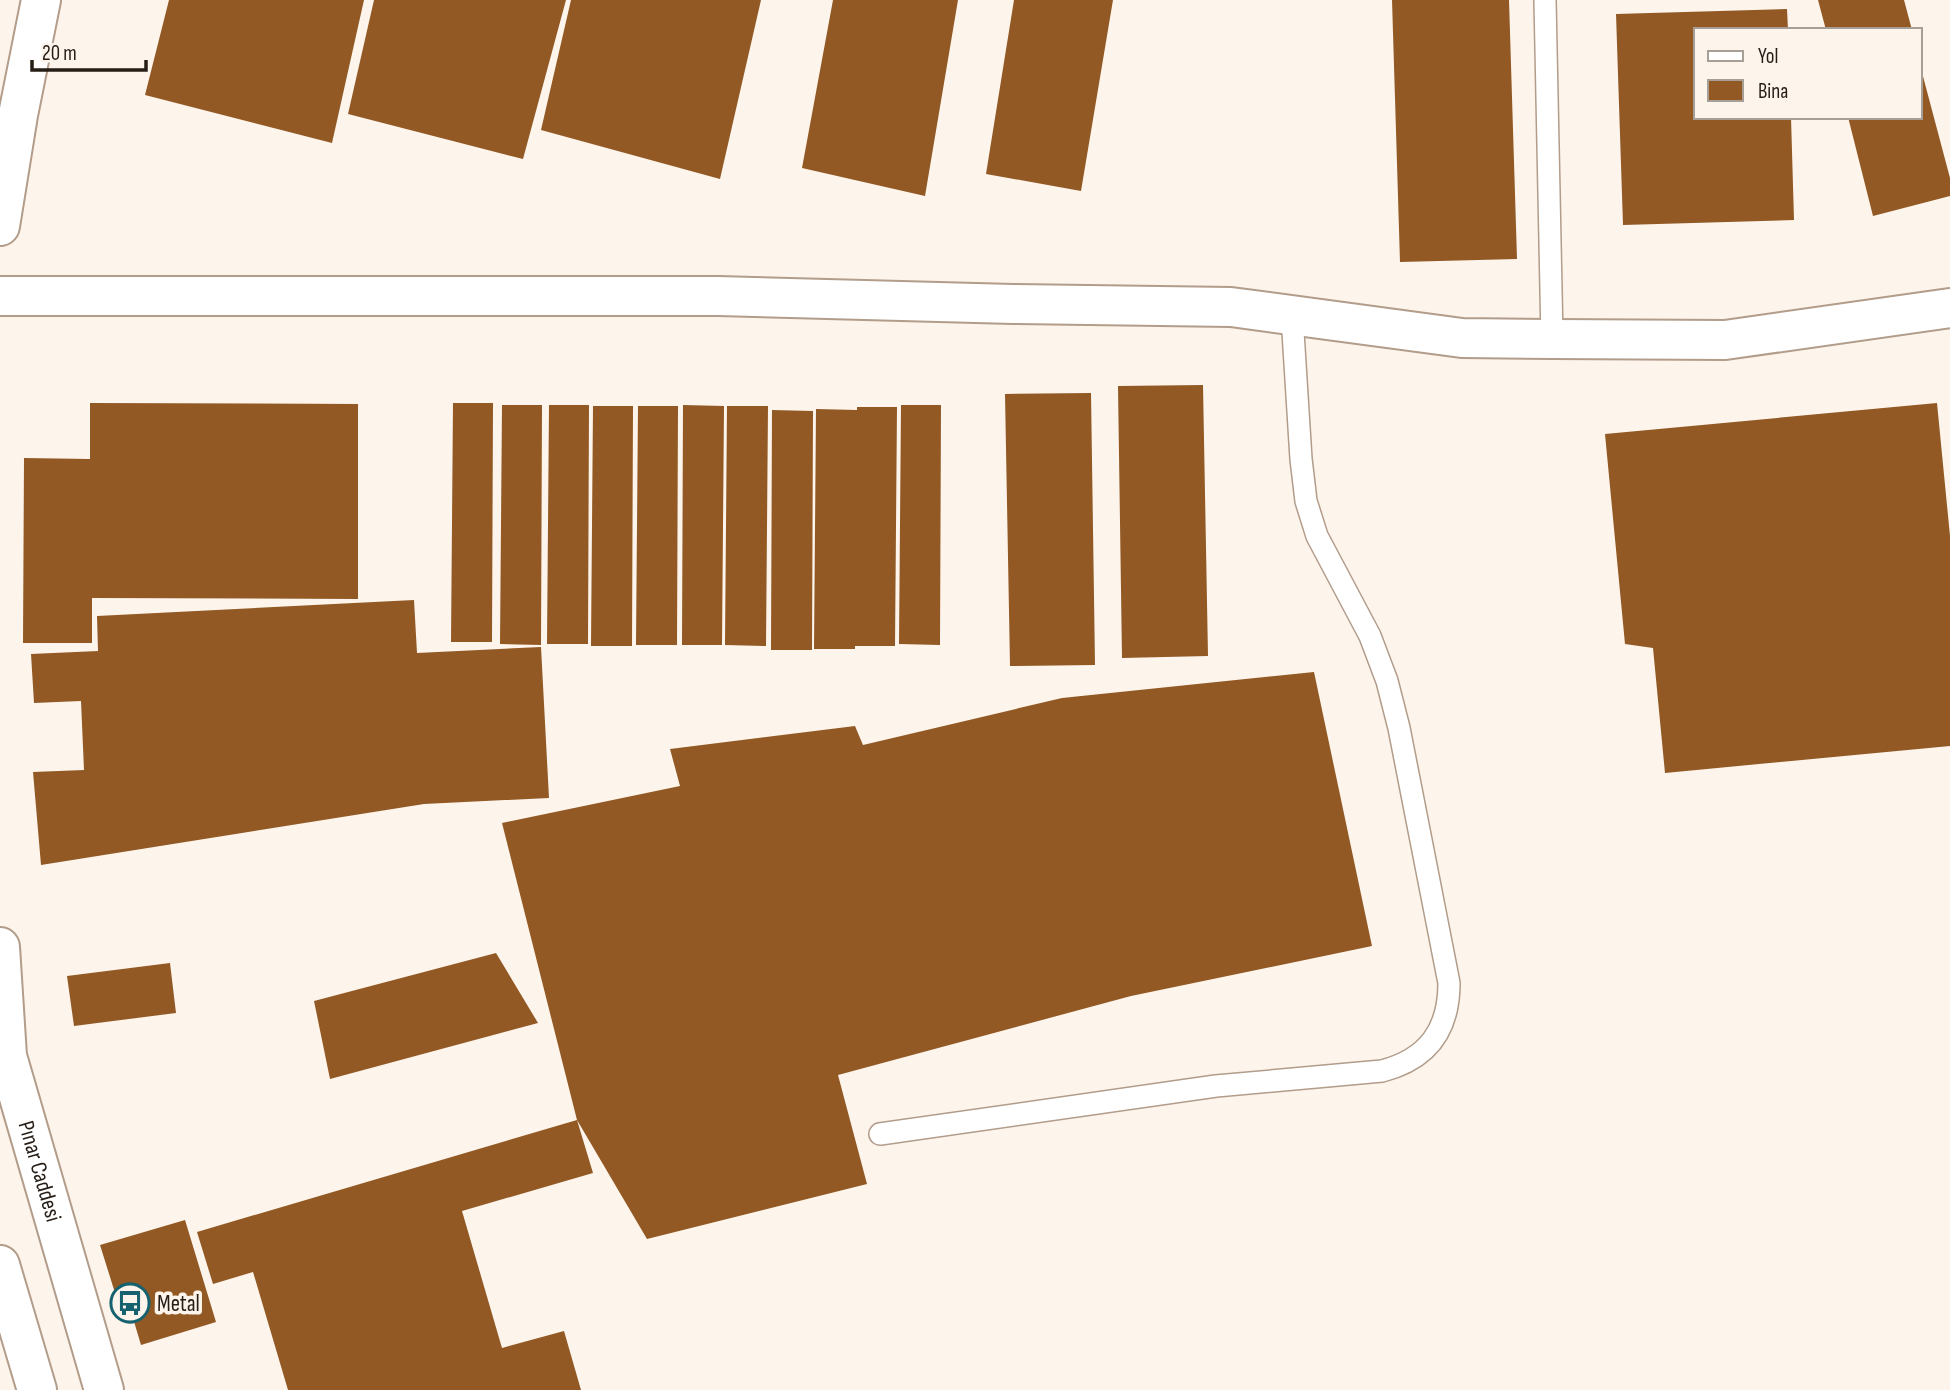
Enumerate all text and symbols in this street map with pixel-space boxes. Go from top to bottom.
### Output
scale bar [32,28,145,72]
legend [1694,28,1922,119]
text: 20 m [42,41,77,66]
text: Yol [1758,44,1778,69]
text: Bina [1758,79,1788,104]
street label: Pınar Caddesi [12,1118,67,1225]
bus stop icon: Metal [109,1282,151,1324]
place label: Metal [157,1290,200,1318]

